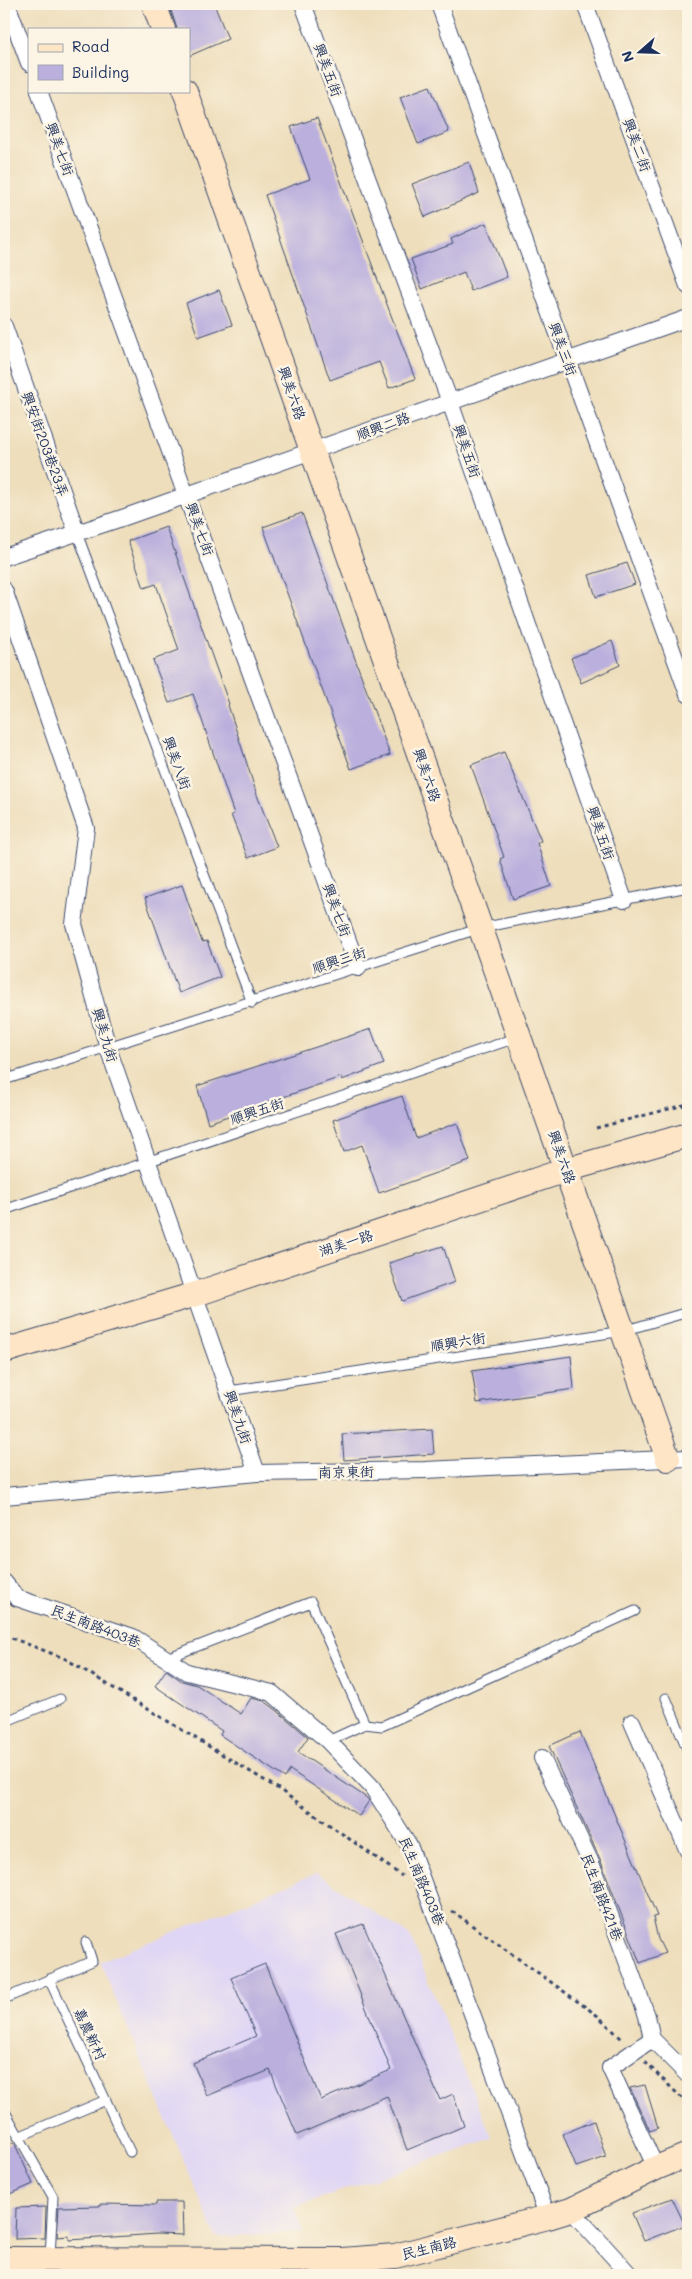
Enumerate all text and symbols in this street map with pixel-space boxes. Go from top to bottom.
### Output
legend [28,28,190,92]
north arrow [614,28,664,78]
text: Road [72,36,109,56]
street label: 興美五街 [310,40,347,99]
text: N [617,48,638,65]
text: Building [72,62,129,82]
street label: 興美二街 [619,115,656,174]
street label: 興美七街 [42,119,79,178]
street label: 興美三街 [545,319,582,378]
street label: 興美六路 [274,363,311,422]
street label: 興安街203巷23弄 [18,389,73,499]
street label: 順興二路 [353,407,412,444]
street label: 興美五街 [449,421,486,480]
street label: 興美七街 [182,499,219,558]
street label: 興美八街 [159,733,196,792]
street label: 興美六路 [409,745,446,804]
street label: 興美五街 [583,803,620,862]
street label: 興美七街 [319,880,356,939]
street label: 順興三街 [309,942,368,977]
street label: 興美九街 [88,1005,123,1064]
street label: 順興五街 [227,1093,286,1128]
street label: 興美六路 [544,1127,581,1186]
street label: 湖美一路 [316,1225,375,1260]
street label: 順興六街 [429,1328,487,1355]
street label: 興美九街 [220,1387,257,1446]
street label: 南京東街 [318,1462,374,1481]
street label: 民生南路403巷 [48,1600,145,1652]
street label: 民生南路403巷 [395,1833,450,1929]
street label: 民生南路421巷 [577,1850,628,1944]
street label: 嘉農新村 [70,2004,111,2063]
street label: 民生南路 [399,2232,458,2264]

